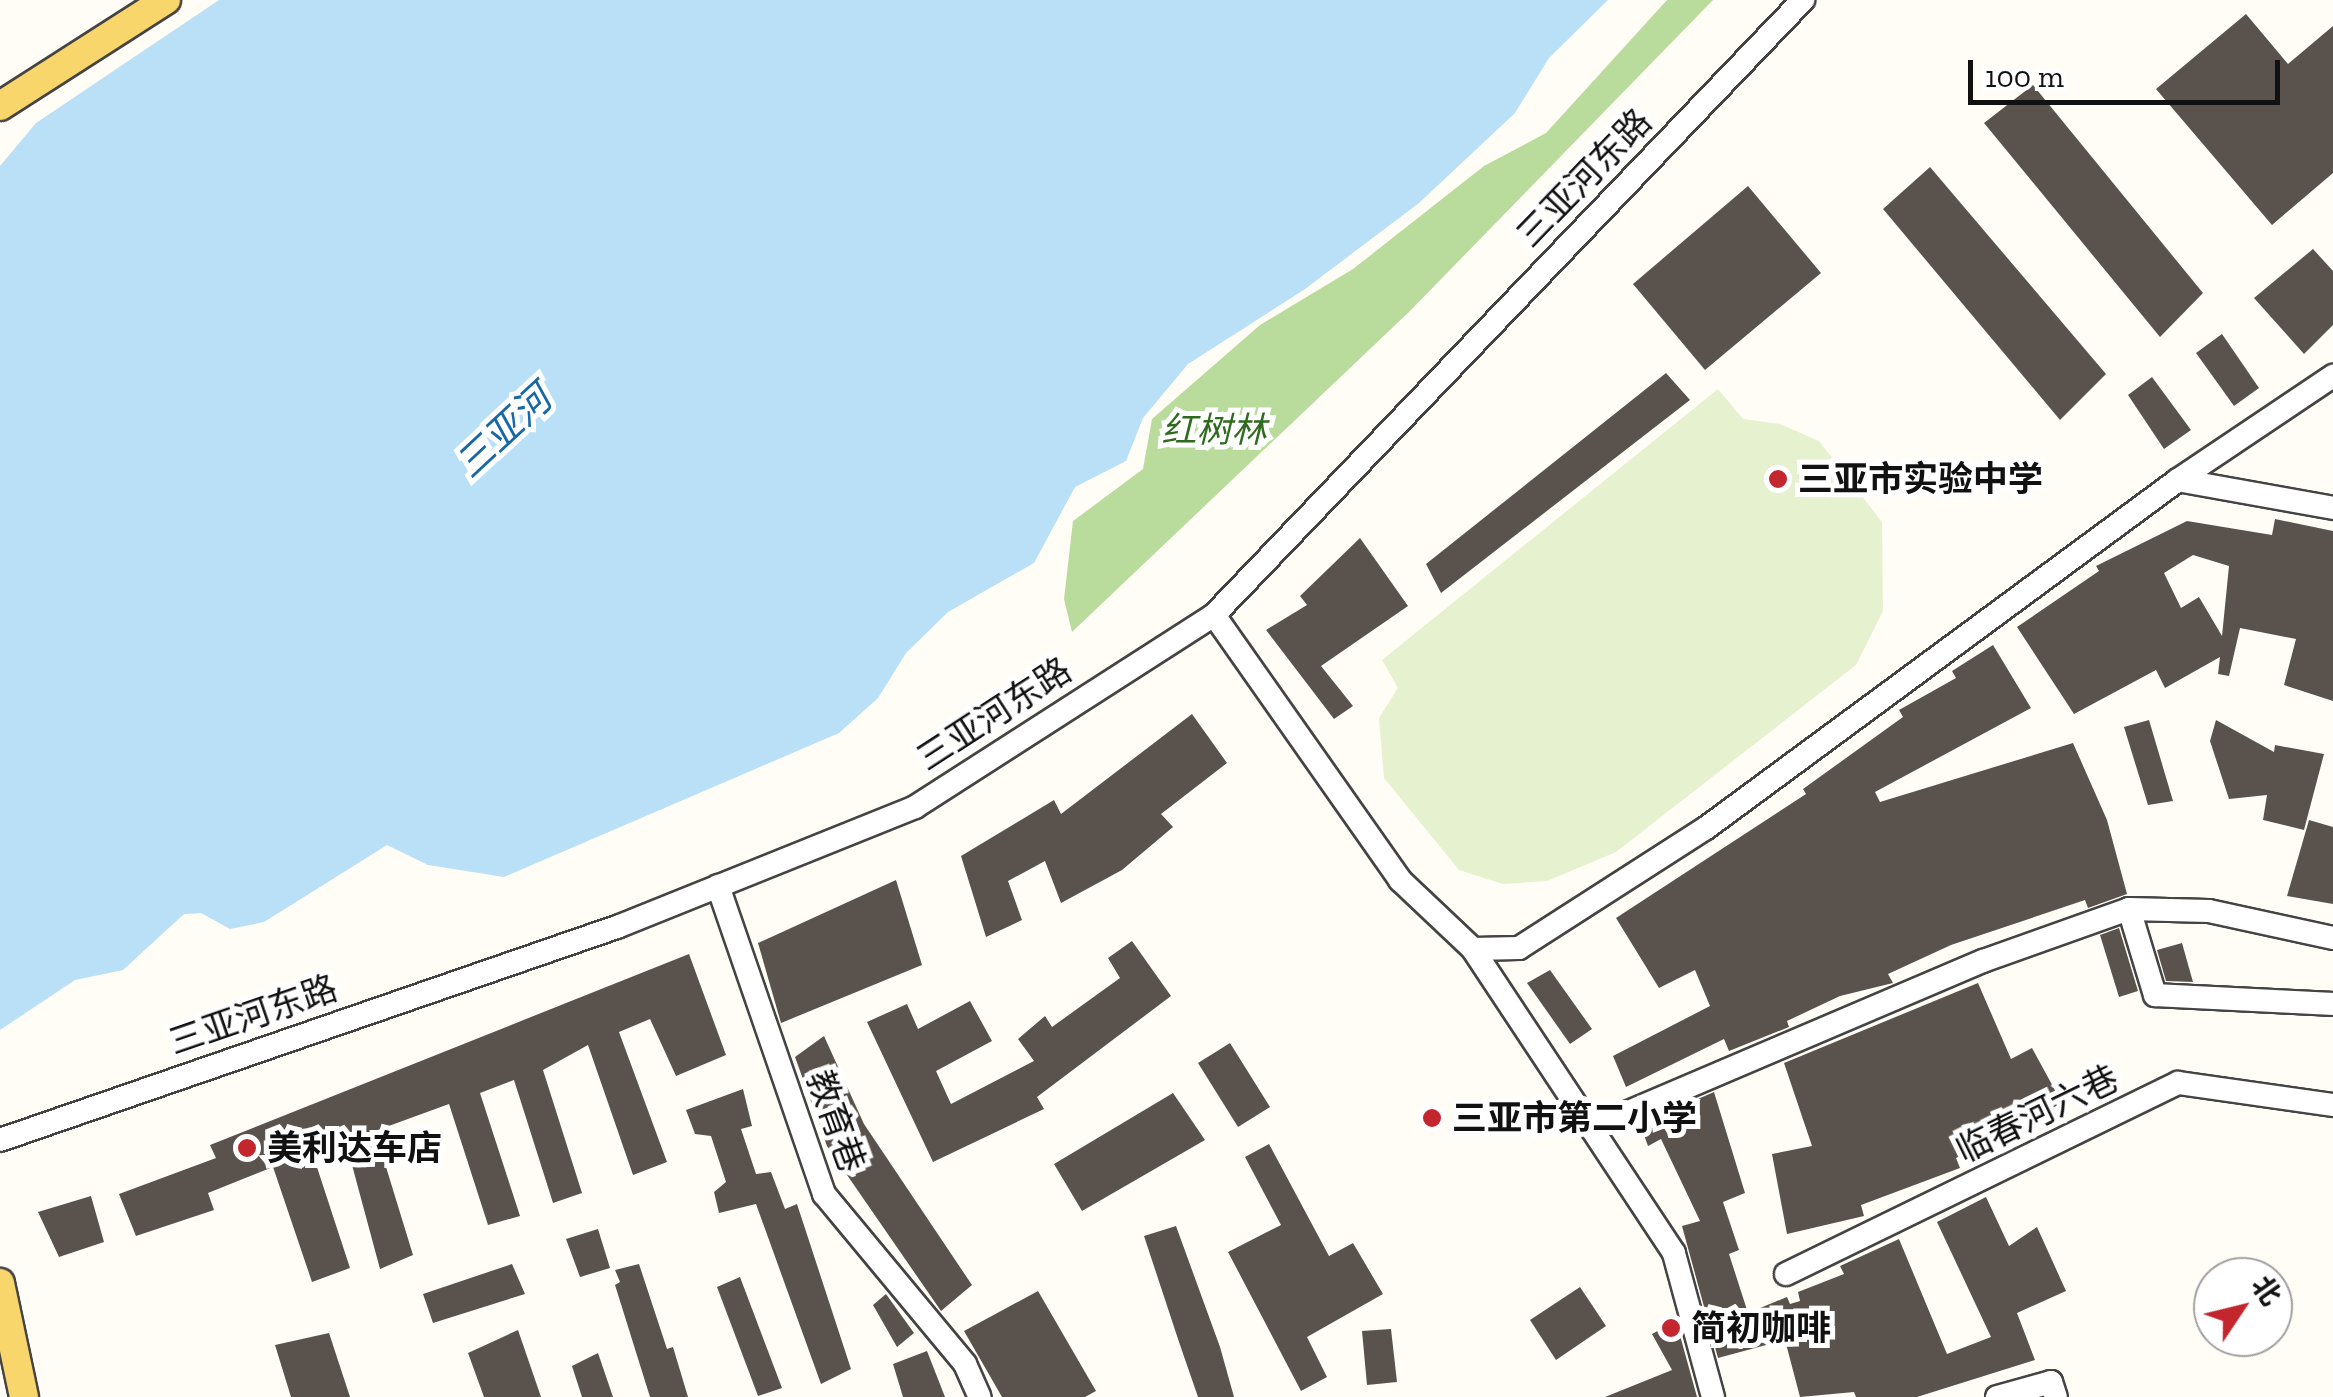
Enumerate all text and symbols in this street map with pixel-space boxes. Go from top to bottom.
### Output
scale bar [1973,40,2286,102]
text: 100 m [1985,59,2064,95]
street label: 三亚河东路 [1508,100,1660,256]
water label: 三亚河 [447,376,561,488]
park label: 红树林 [1162,409,1266,451]
place label: 三亚市实验中学 [1798,458,2043,500]
marker: 三亚市实验中学 [1767,468,1789,490]
street label: 三亚河东路 [909,649,1079,779]
street label: 三亚河东路 [163,967,343,1063]
street label: 临春河六巷 [1949,1057,2125,1171]
street label: 教育巷 [798,1064,874,1178]
place label: 三亚市第二小学 [1452,1097,1697,1139]
marker: 三亚市第二小学 [1421,1107,1443,1129]
place label: 美利达车店 [267,1127,442,1169]
marker: 美利达车店 [236,1137,258,1159]
north arrow [2193,1257,2293,1357]
text: 北 [2245,1270,2288,1312]
place label: 简初咖啡 [1691,1307,1831,1349]
marker: 简初咖啡 [1660,1317,1682,1339]

